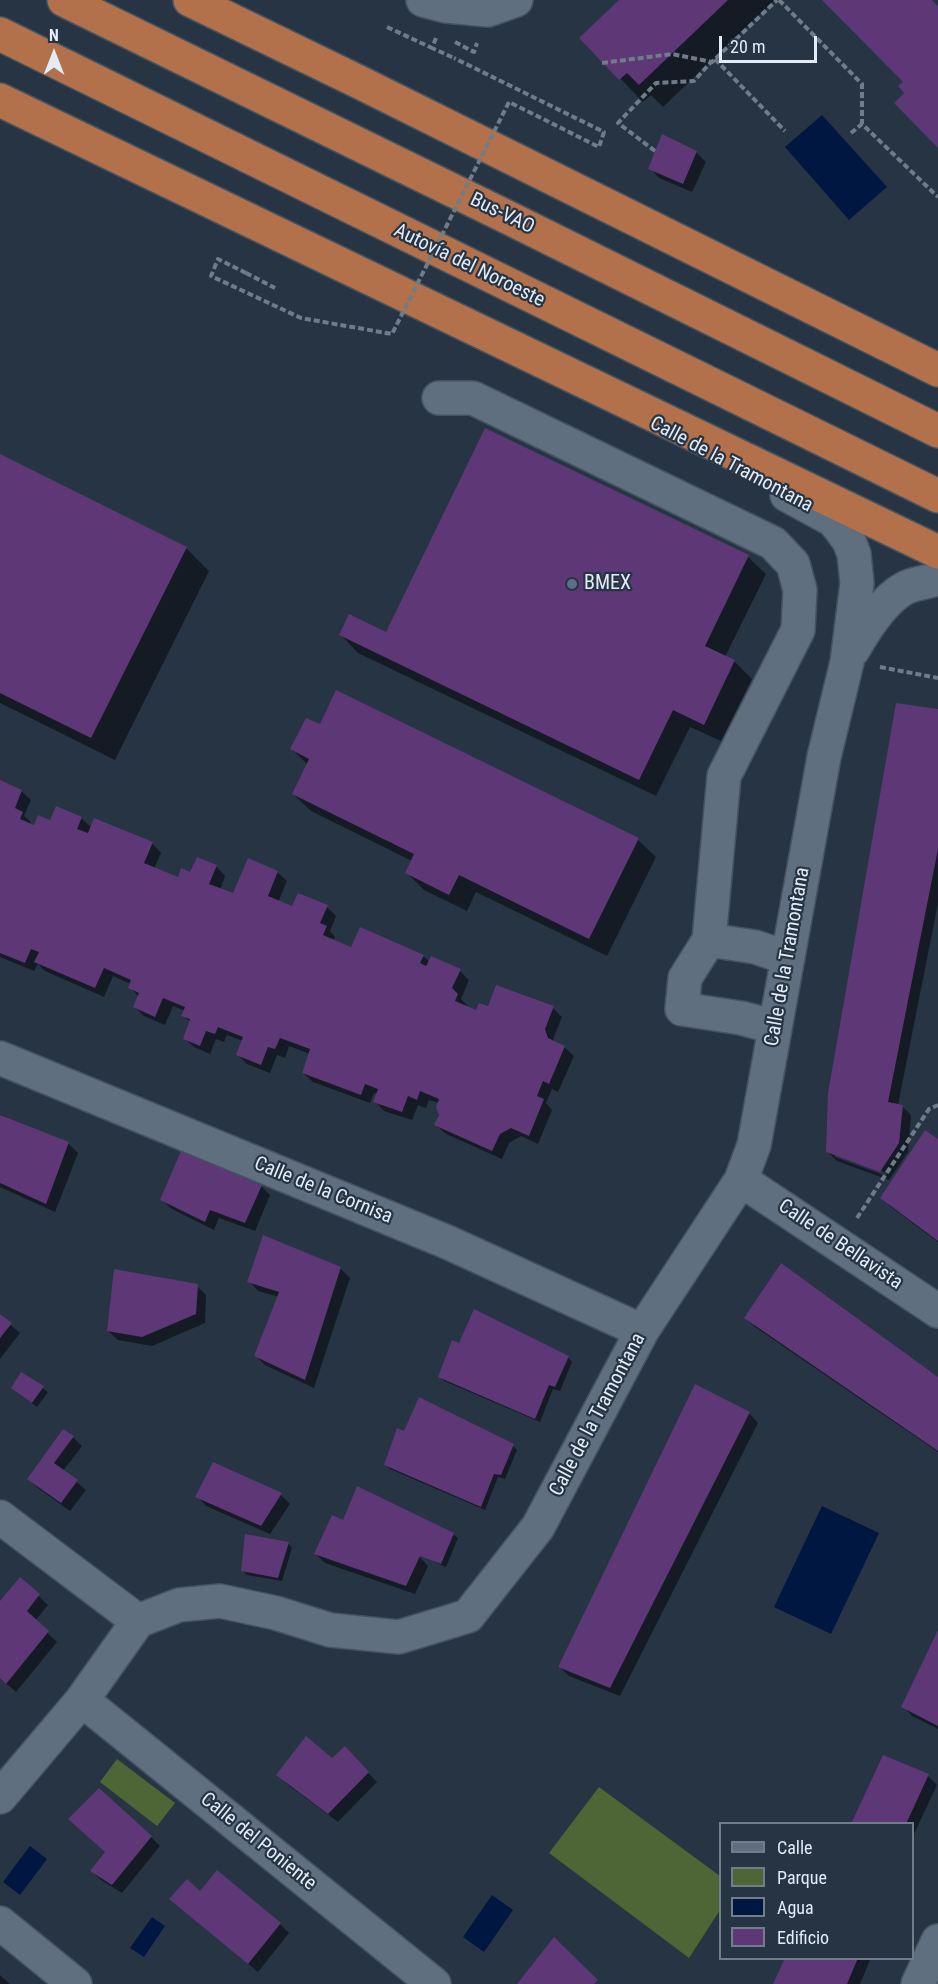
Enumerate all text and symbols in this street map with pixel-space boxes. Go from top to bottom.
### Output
north arrow [24,24,84,84]
scale bar [722,24,820,62]
text: N [49,26,59,45]
text: 20 m [730,36,765,57]
street label: Bus-VAO [466,188,538,240]
street label: Autovía del Noroeste [390,219,548,313]
street label: Calle de la Tramontana [645,412,817,518]
place label: BMEX [584,572,631,596]
marker: BMEX [565,577,579,591]
street label: Calle de la Tramontana [760,866,816,1048]
street label: Calle de la Cornisa [250,1152,396,1230]
street label: Calle de Bellavista [773,1195,907,1295]
street label: Calle de la Tramontana [545,1329,651,1501]
street label: Calle del Poniente [195,1788,321,1896]
legend [719,1822,914,1960]
text: Calle [777,1837,813,1858]
text: Parque [777,1867,827,1888]
text: Agua [777,1897,814,1918]
text: Edificio [777,1927,829,1948]

